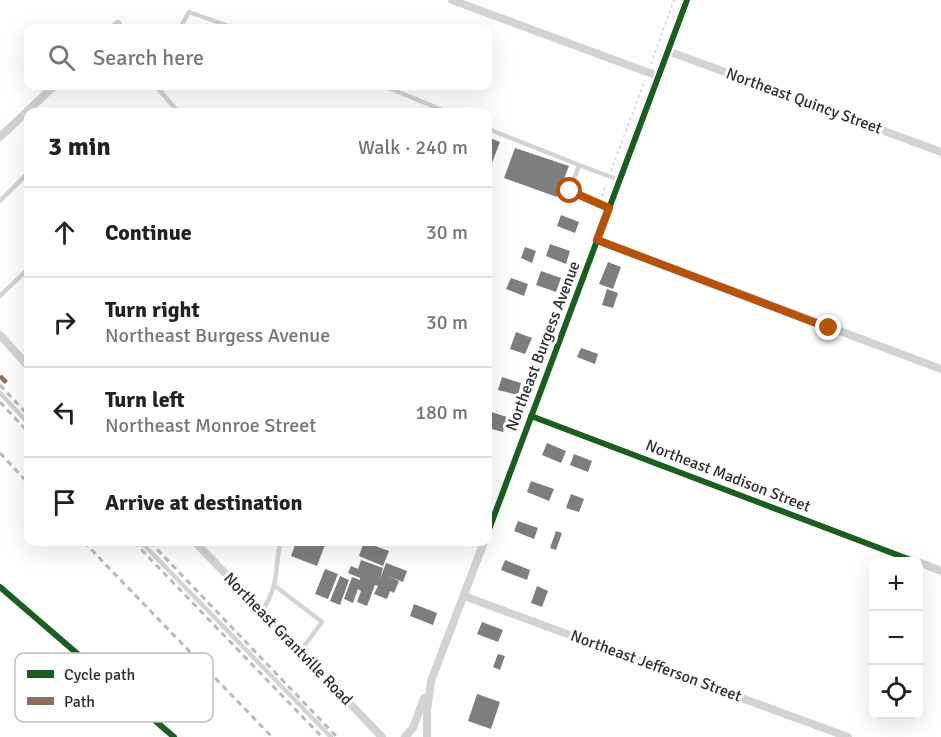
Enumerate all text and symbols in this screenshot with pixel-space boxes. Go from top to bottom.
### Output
search box [24,24,492,90]
icon: search [45,41,78,74]
text: Search here [93,44,204,71]
street label: Northeast Quincy Street [723,63,885,139]
text: 3 min [48,131,111,163]
text: Walk · 240 m [358,135,468,160]
route start [556,177,582,203]
icon: ahead [48,216,81,249]
text: Continue [105,219,192,246]
text: 30 m [426,220,468,245]
street label: Northeast Burgess Avenue [501,258,585,434]
text: Turn right [105,296,200,323]
icon: right [48,306,81,339]
text: 30 m [426,310,468,335]
route end [815,314,841,340]
text: Northeast Burgess Avenue [105,323,330,348]
text: Turn left [105,386,185,413]
icon: left [48,396,81,429]
text: 180 m [415,400,468,425]
text: Northeast Monroe Street [105,413,316,438]
street label: Northeast Madison Street [643,435,814,517]
icon: arrive [48,486,81,519]
text: Arrive at destination [105,489,302,516]
map controls [869,557,923,719]
button: + [869,557,923,611]
street label: Northeast Grantville Road [219,568,357,710]
button: − [869,611,923,665]
street label: Northeast Jefferson Street [568,626,745,706]
legend [15,653,213,722]
text: Cycle path [64,665,135,685]
button: locate [869,665,923,719]
text: Path [64,692,95,712]

